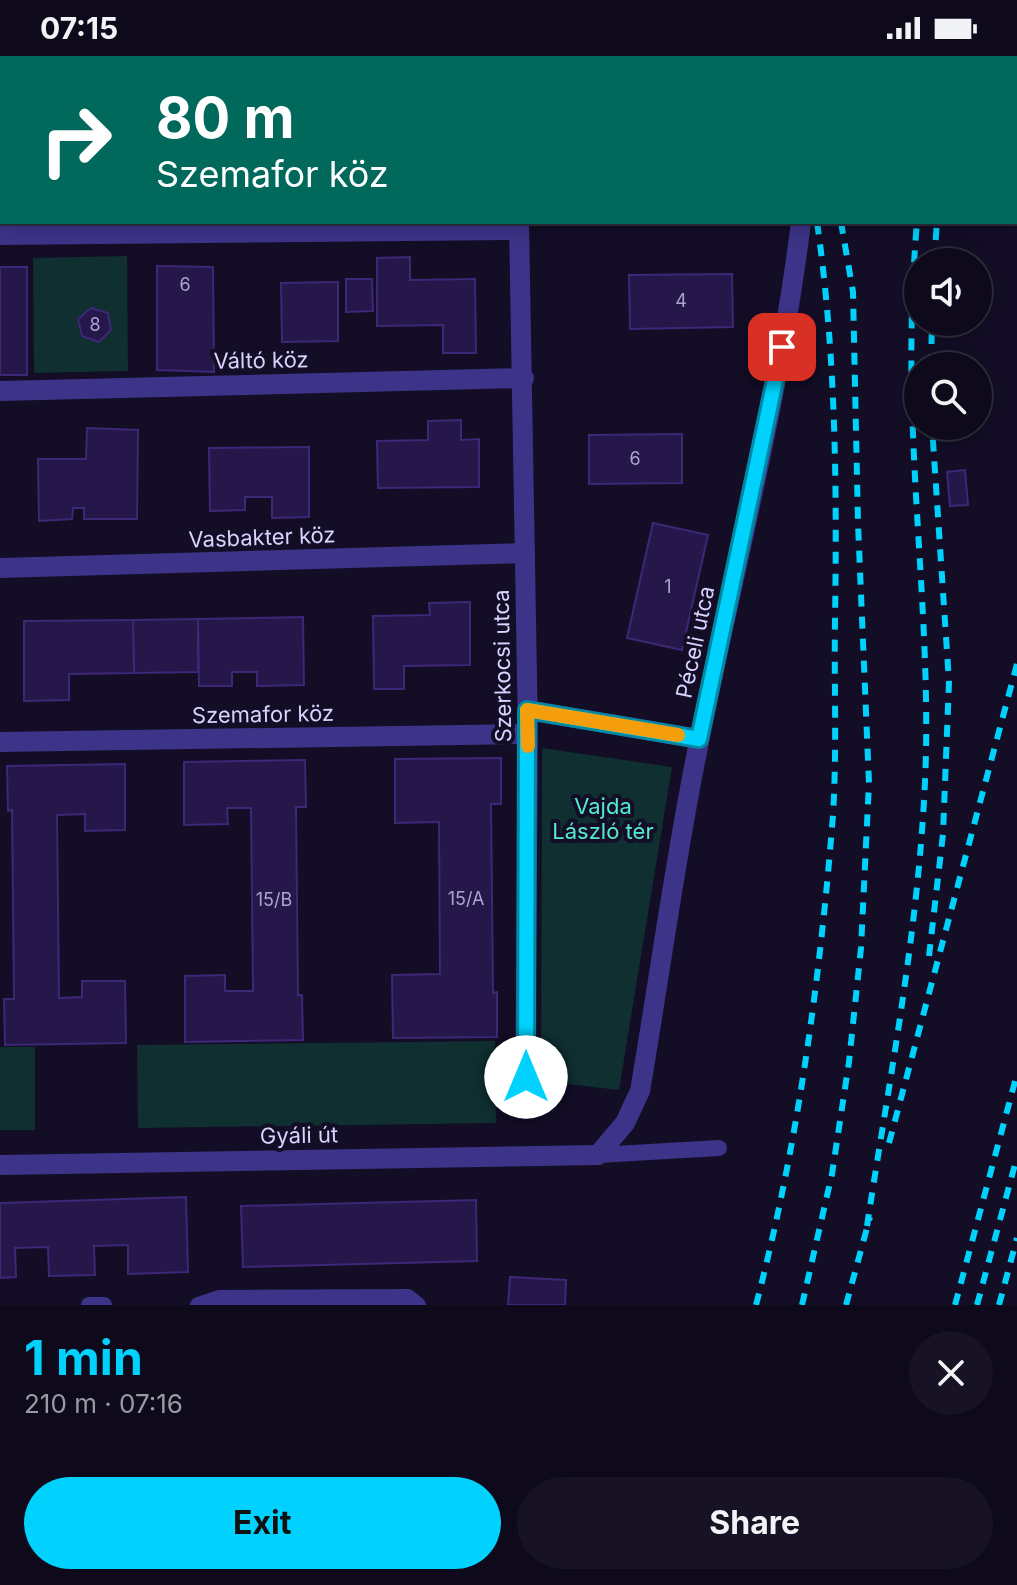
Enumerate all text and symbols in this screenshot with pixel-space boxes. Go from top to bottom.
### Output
text: 07:15 [40,10,118,46]
text: 80 m [156,84,295,152]
icon: right [24,88,128,192]
text: Szemafor köz [156,152,389,196]
map controls [904,248,992,440]
button: sound [904,248,992,336]
house number: 6 [179,274,191,295]
house number: 4 [675,290,687,311]
pin [748,313,816,381]
house number: 8 [89,314,101,335]
icon: arrive [760,325,804,369]
street label: Váltó köz [213,346,309,374]
button: search [904,352,992,440]
house number: 6 [629,448,641,469]
street label: Vasbakter köz [188,521,336,553]
house number: 1 [664,576,672,597]
street label: Péceli utca [670,583,720,701]
street label: Szerkocsi utca [488,589,516,743]
street label: Szemafor köz [192,700,334,728]
park label: Vajda László tér [552,793,654,844]
house number: 15/A [448,888,484,909]
house number: 15/B [256,889,292,910]
position arrow [484,1035,568,1119]
street label: Gyáli út [260,1121,338,1149]
text: 1 min [24,1328,143,1387]
button: close [909,1331,993,1415]
text: 210 m · 07:16 [24,1388,183,1419]
button: Exit [24,1477,501,1569]
button: Share [517,1477,993,1569]

